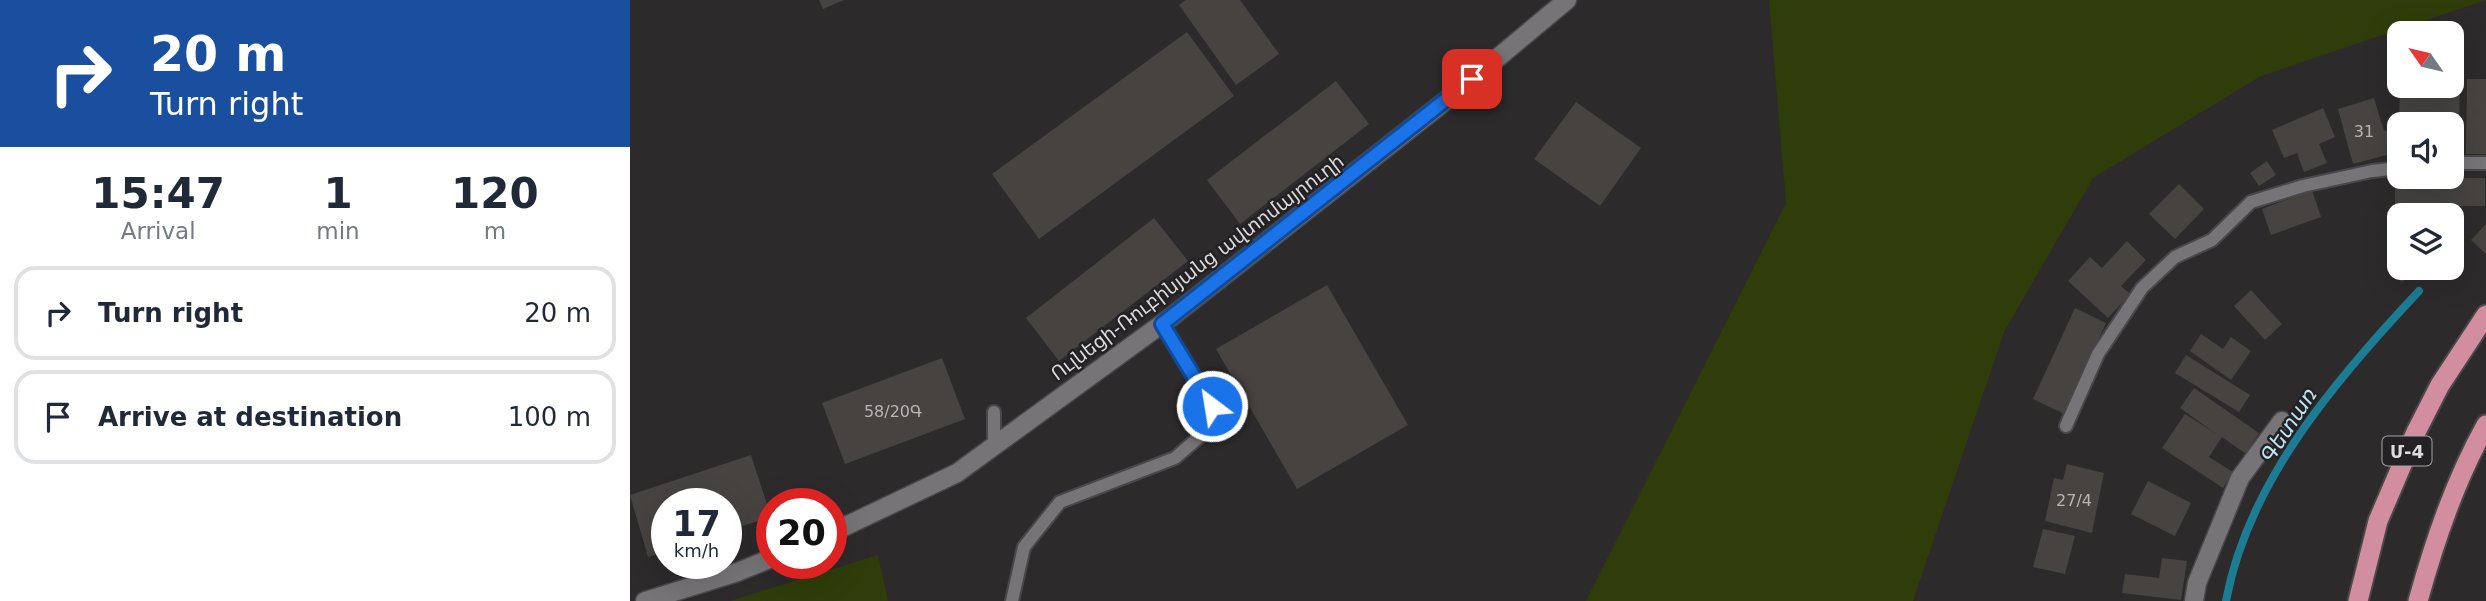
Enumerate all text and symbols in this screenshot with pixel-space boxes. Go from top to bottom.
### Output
north arrow [2387,21,2464,98]
map controls [2387,21,2464,280]
text: 20 m [150,26,286,83]
icon: right [35,28,126,119]
pin [1442,49,1502,109]
icon: arrive [1453,60,1491,98]
text: Turn right [150,85,303,123]
button: sound [2387,112,2464,189]
house number: 31 [2354,122,2374,141]
street label: Ուլնեցի-Ռուբինյանց ավտոմայրուղի [1046,150,1348,384]
text: 15:47 [91,169,225,218]
text: 1 [323,169,353,218]
text: 120 [451,169,539,218]
button: layers [2387,203,2464,280]
text: Arrival [121,218,196,244]
text: min [316,218,360,244]
text: m [484,218,506,244]
icon: right [39,294,77,332]
text: Turn right [98,298,243,328]
text: 20 m [524,298,591,328]
position arrow [1175,369,1249,443]
water label: Գետառ [2256,383,2322,467]
icon: arrive [39,398,77,436]
text: Arrive at destination [98,402,402,432]
text: 100 m [508,402,591,432]
house number: 58/20Գ [864,402,922,421]
road number: Մ-4 [2382,436,2432,466]
speed limit sign: 20 [756,488,847,579]
house number: 27/4 [2056,491,2092,510]
text: 17 [672,504,721,544]
text: km/h [674,540,719,561]

